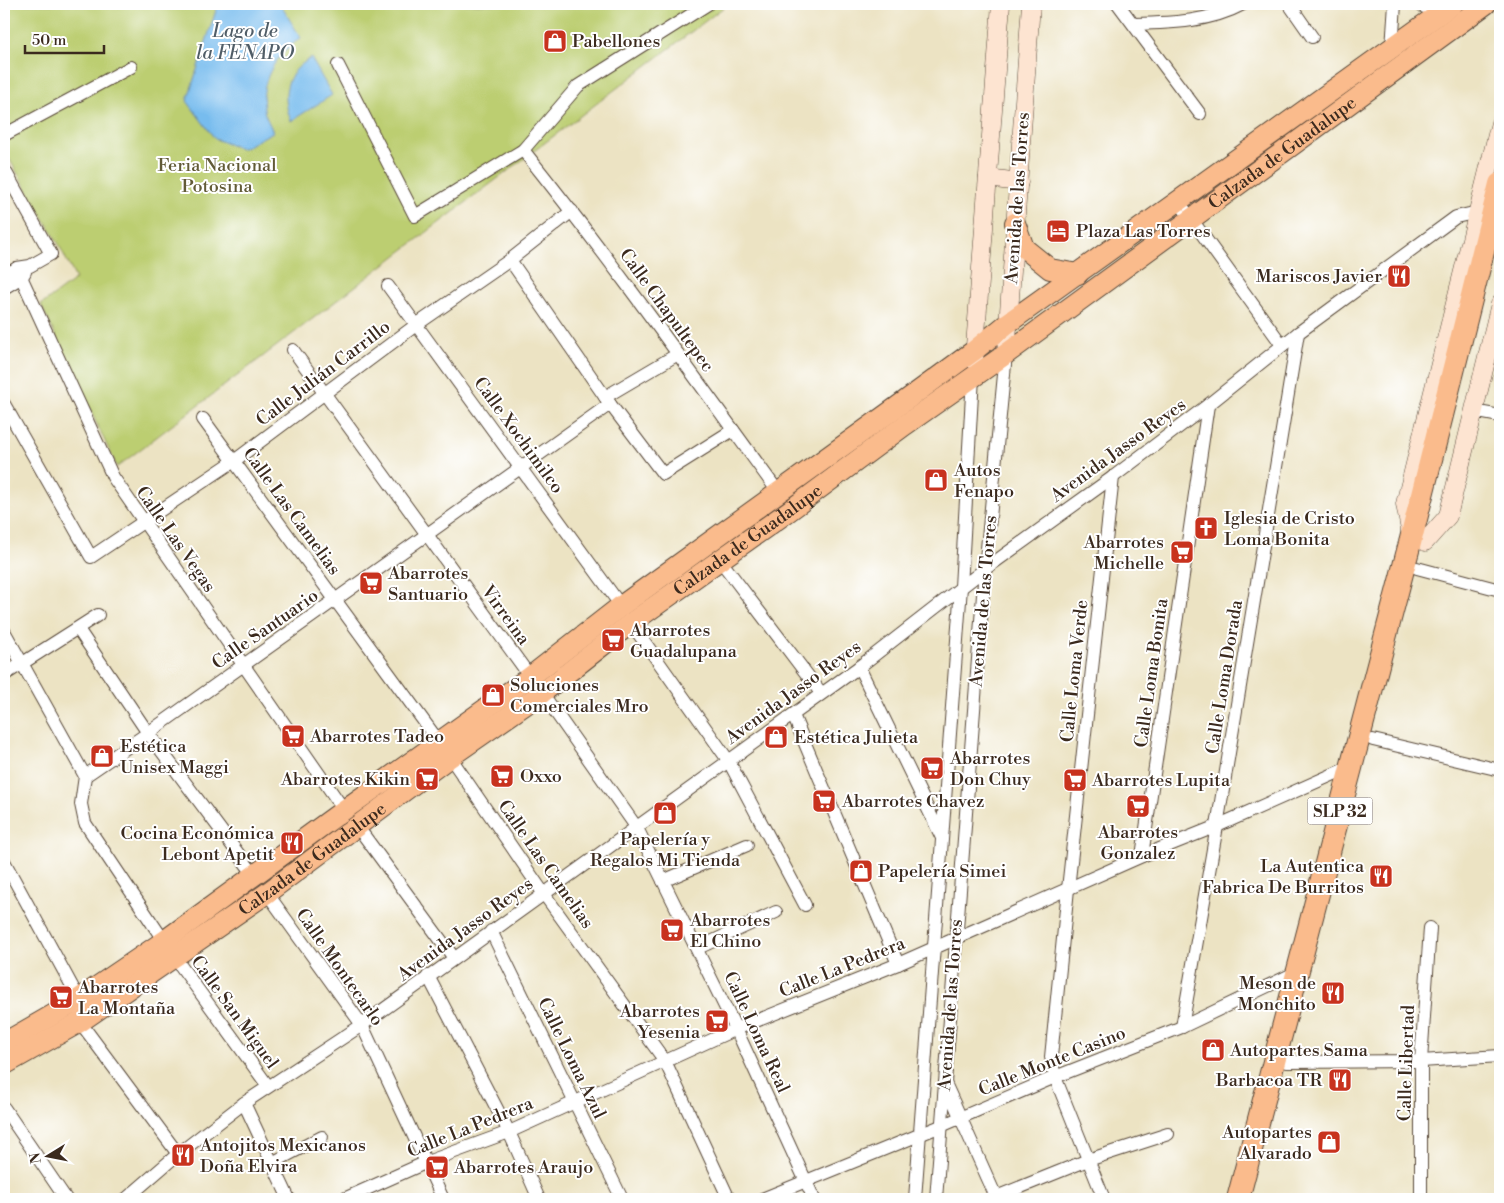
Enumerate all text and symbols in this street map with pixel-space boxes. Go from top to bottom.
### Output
water label: Lago de la FENAPO [196,19,294,65]
scale bar [25,22,104,54]
shop icon: Pabellones [542,28,568,54]
place label: Pabellones [572,30,660,53]
text: 50 m [32,31,66,50]
street label: Calzada de Guadalupe [1204,91,1361,215]
street label: Avenida de las Torres [1000,111,1035,286]
park label: Feria Nacional Potosina [157,154,277,198]
hotel icon: Plaza Las Torres [1045,218,1071,244]
place label: Plaza Las Torres [1076,220,1211,243]
street label: Calle Chapultepec [614,244,719,377]
restaurant icon: Mariscos Javier [1386,263,1412,289]
place label: Mariscos Javier [1256,265,1382,288]
street label: Calle Julián Carrillo [252,315,395,431]
street label: Calle Xochimilco [469,372,569,498]
street label: Avenida Jasso Reyes [1045,393,1191,508]
street label: Calle Las Camelias [238,443,346,580]
place label: Autos Fenapo [953,459,1014,503]
shop icon: Autos Fenapo [923,467,949,493]
street label: Calzada de Guadalupe [669,479,827,601]
street label: Calle Las Vegas [131,482,221,597]
place label: Iglesia de Cristo Loma Bonita [1224,507,1355,551]
street label: Avenida de las Torres [964,514,1002,689]
church icon: Iglesia de Cristo Loma Bonita [1193,515,1219,541]
place label: Abarrotes Michelle [1083,531,1164,575]
supermarket icon: Abarrotes Michelle [1169,539,1195,565]
place label: Abarrotes Santuario [387,562,468,606]
supermarket icon: Abarrotes Santuario [358,570,384,596]
street label: Virreina [476,580,536,650]
street label: Calle Santuario [207,584,323,675]
street label: Calle Loma Bonita [1130,596,1173,749]
street label: Calle Loma Dorada [1201,597,1248,756]
street label: Calle Loma Verde [1056,599,1093,743]
place label: Abarrotes Guadalupana [629,619,738,663]
supermarket icon: Abarrotes Guadalupana [600,627,626,653]
street label: Avenida Jasso Reyes [720,635,866,750]
place label: Soluciones Comerciales Mro [510,674,649,718]
shop icon: Soluciones Comerciales Mro [480,682,506,708]
supermarket icon: Abarrotes Tadeo [280,723,306,749]
shop icon: Estética Julieta [763,724,789,750]
place label: Abarrotes Tadeo [309,725,444,748]
place label: Estética Julieta [794,726,919,749]
place label: Estética Unisex Maggi [120,735,229,779]
shop icon: Estética Unisex Maggi [89,743,115,769]
place label: Abarrotes Don Chuy [949,747,1031,791]
supermarket icon: Abarrotes Don Chuy [919,755,945,781]
supermarket icon: Oxxo [489,763,515,789]
place label: Oxxo [520,765,562,788]
supermarket icon: Abarrotes Kikin [414,766,440,792]
supermarket icon: Abarrotes Lupita [1062,767,1088,793]
place label: Abarrotes Kikin [280,768,410,791]
place label: Abarrotes Lupita [1091,769,1231,792]
supermarket icon: Abarrotes Chavez [811,788,837,814]
place label: Abarrotes Chavez [841,790,984,813]
supermarket icon: Abarrotes Gonzalez [1125,793,1151,819]
street label: Calle Las Camelias [493,795,599,933]
street label: Calzada de Guadalupe [234,797,391,921]
road number: SLP 32 [1308,798,1372,824]
shop icon: Papelería y Regalos Mi Tienda [652,800,678,826]
place label: Abarrotes Gonzalez [1097,821,1178,865]
place label: Cocina Económica Lebont Apetit [121,822,275,866]
place label: Papelería y Regalos Mi Tienda [590,828,741,872]
restaurant icon: Cocina Económica Lebont Apetit [279,830,305,856]
place label: La Autentica Fabrica De Burritos [1202,855,1365,899]
shop icon: Papelería Simei [848,858,874,884]
place label: Papelería Simei [878,860,1006,883]
restaurant icon: La Autentica Fabrica De Burritos [1368,863,1394,889]
street label: Avenida Jasso Reyes [392,872,538,987]
street label: Calle Montecarlo [291,904,389,1030]
place label: Abarrotes El Chino [689,909,770,953]
supermarket icon: Abarrotes El Chino [659,917,685,943]
street label: Avenida de las Torres [933,918,968,1093]
street label: Calle La Pedrera [776,931,909,1003]
street label: Calle San Miguel [186,951,284,1074]
street label: Calle Loma Real [718,968,795,1097]
place label: Meson de Monchito [1238,972,1316,1016]
place label: Abarrotes La Montaña [77,976,176,1020]
restaurant icon: Meson de Monchito [1320,980,1346,1006]
supermarket icon: Abarrotes La Montaña [48,984,74,1010]
street label: Calle Loma Azul [532,994,611,1123]
place label: Abarrotes Yesenia [619,1000,701,1044]
street label: Calle Libertad [1393,1004,1420,1122]
supermarket icon: Abarrotes Yesenia [704,1008,730,1034]
street label: Calle Monte Casino [975,1021,1129,1102]
shop icon: Autopartes Sama [1200,1037,1226,1063]
place label: Autopartes Sama [1229,1039,1369,1062]
restaurant icon: Barbacoa TR [1327,1067,1353,1093]
place label: Barbacoa TR [1215,1069,1323,1092]
street label: Calle La Pedrera [404,1091,537,1163]
place label: Autopartes Alvarado [1221,1121,1312,1165]
shop icon: Autopartes Alvarado [1316,1129,1342,1155]
north arrow [22,1130,72,1180]
place label: Antojitos Mexicanos Doña Elvira [199,1134,366,1178]
restaurant icon: Antojitos Mexicanos Doña Elvira [170,1142,196,1168]
text: N [26,1151,46,1165]
supermarket icon: Abarrotes Araujo [424,1154,450,1180]
place label: Abarrotes Araujo [453,1156,593,1179]

